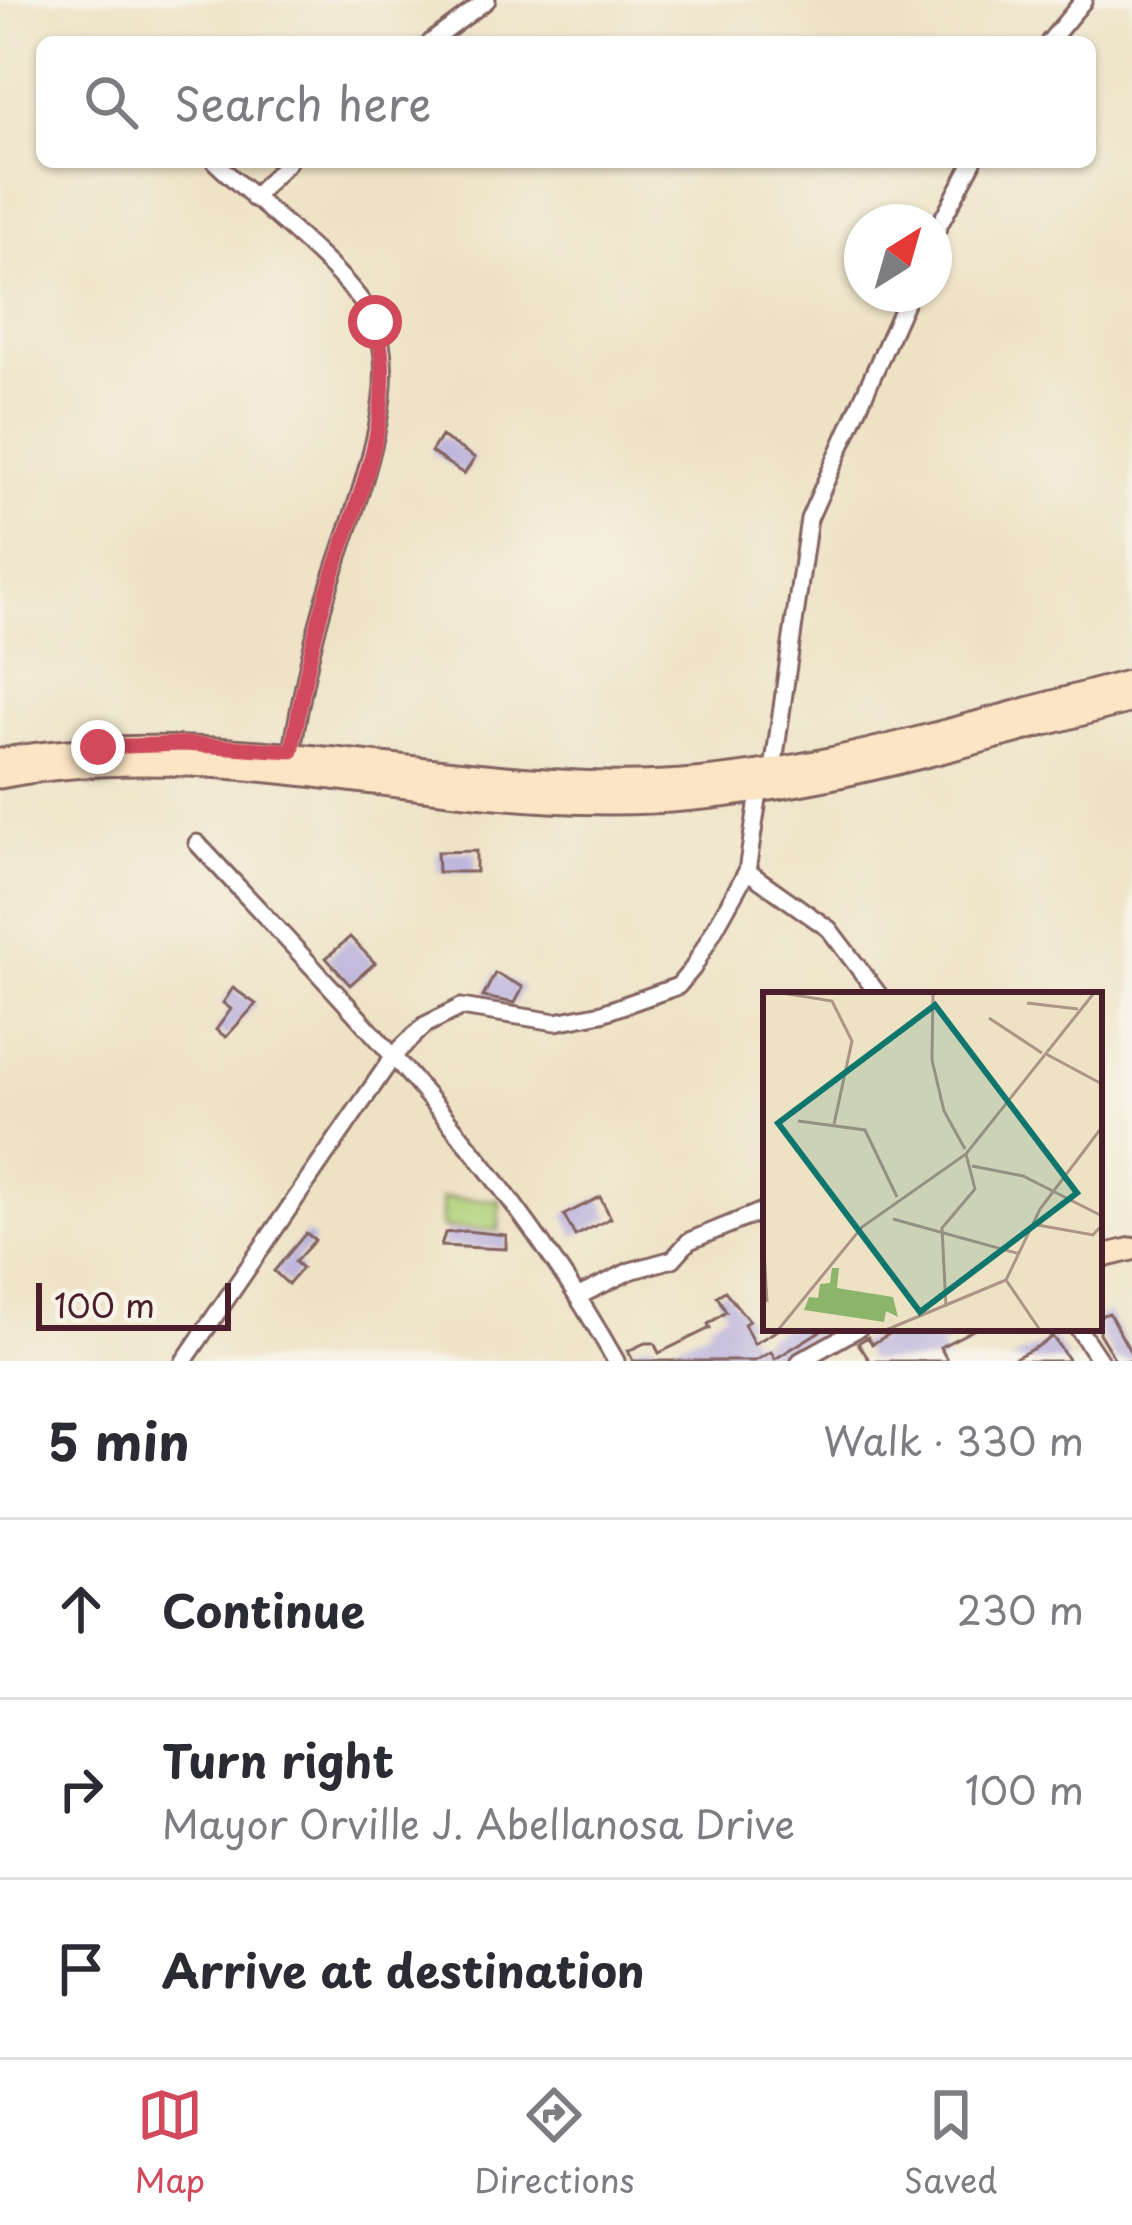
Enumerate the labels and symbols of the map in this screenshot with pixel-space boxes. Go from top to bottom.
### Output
north arrow [844,204,952,312]
route start [348,295,402,349]
route end [71,720,125,774]
inset map [763,992,1102,1331]
scale bar [36,1277,231,1330]

